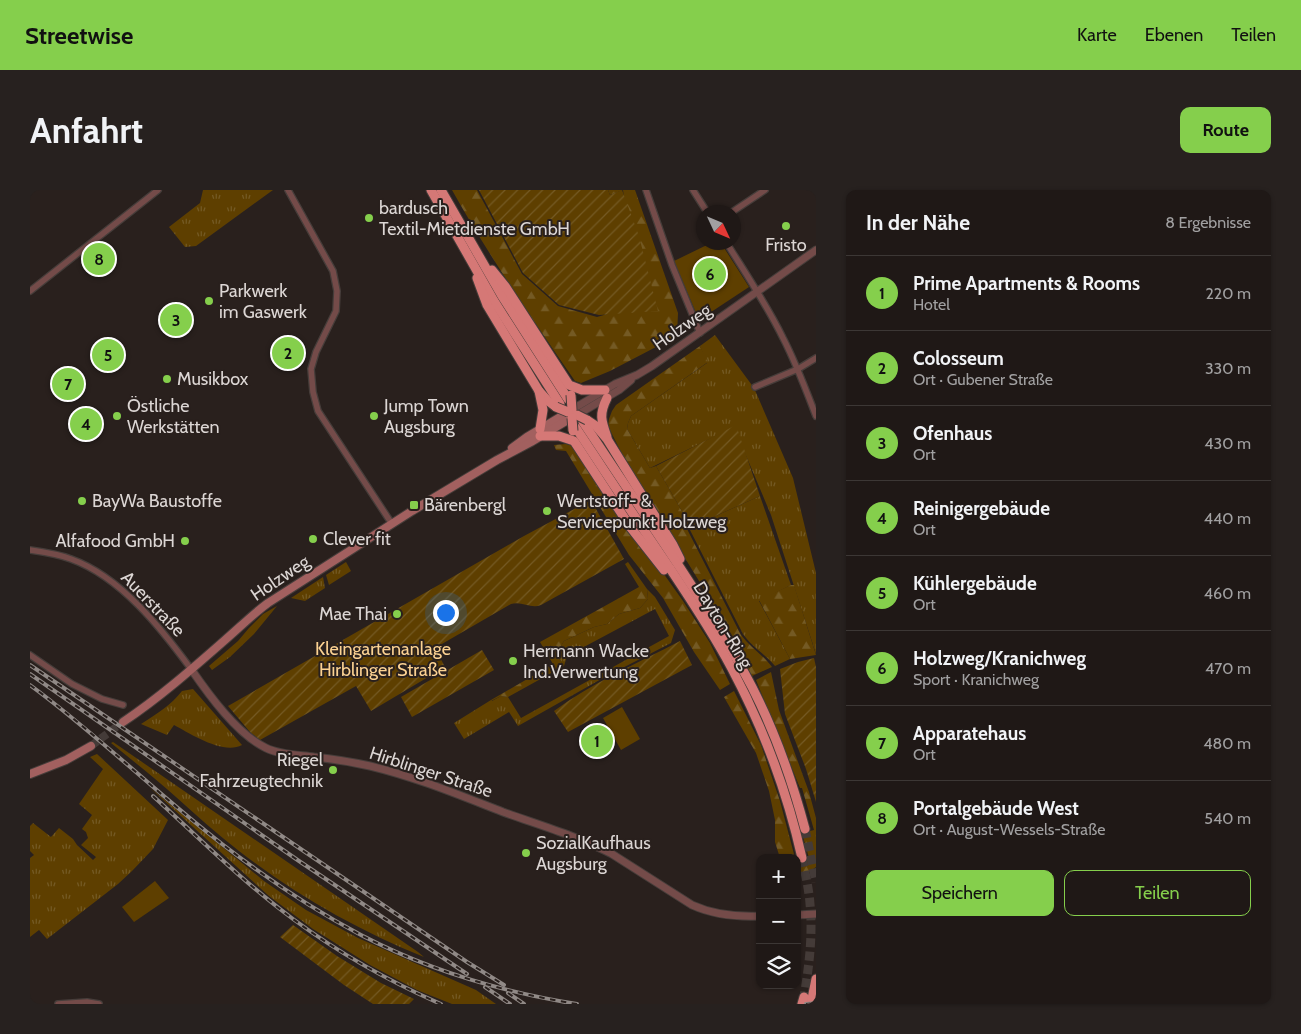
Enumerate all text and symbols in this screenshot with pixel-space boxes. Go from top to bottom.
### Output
text: Streetwise [25,21,133,50]
text: Karte [1077,24,1117,46]
text: Ebenen [1145,24,1203,46]
text: Teilen [1231,24,1276,46]
button: Route [1180,107,1271,153]
text: Anfahrt [30,109,143,152]
place label: bardusch Textil-Mietdienste GmbH [379,197,570,240]
north arrow [696,205,741,250]
text: In der Nähe [866,210,970,235]
marker: bardusch Textil-Mietdienste GmbH [363,212,375,224]
text: 8 Ergebnisse [1165,213,1251,232]
marker: Fristo [780,220,792,232]
place label: Fristo [765,234,807,256]
pin: 8 [83,240,115,278]
pin: 6 [694,255,726,293]
text: Prime Apartments & Rooms [913,272,1140,295]
place label: Parkwerk im Gaswerk [219,280,308,323]
text: 1 [879,284,885,303]
text: 220 m [1205,284,1251,303]
marker: Parkwerk im Gaswerk [203,295,215,307]
text: Hotel [913,295,950,314]
street label: Holzweg [649,298,716,355]
pin: 3 [160,301,192,339]
pin: 2 [272,334,304,372]
pin: 5 [92,336,124,374]
text: Colosseum [913,347,1004,370]
text: 2 [878,359,886,378]
text: 330 m [1205,359,1251,378]
pin: 7 [52,365,84,403]
place label: Musikbox [177,368,249,390]
text: Ort · Gubener Straße [913,370,1053,389]
marker: Musikbox [161,373,173,385]
place label: Östliche Werkstätten [127,395,220,438]
place label: Jump Town Augsburg [383,395,469,438]
pin: 4 [70,405,102,443]
marker: Östliche Werkstätten [111,410,123,422]
marker: Jump Town Augsburg [368,410,380,422]
text: Ofenhaus [913,422,992,445]
text: 3 [878,434,886,453]
text: 430 m [1204,434,1251,453]
text: Ort [913,445,936,464]
place label: BayWa Baustoffe [92,490,222,512]
place label: Wertstoff- & Servicepunkt Holzweg [557,490,727,533]
place label: Bärenbergl [424,494,507,516]
marker: BayWa Baustoffe [76,495,88,507]
text: Reinigergebäude [913,497,1050,520]
marker: Bärenbergl [408,499,420,511]
marker: Wertstoff- & Servicepunkt Holzweg [541,505,553,517]
text: 4 [877,509,887,528]
text: 440 m [1204,509,1251,528]
text: Ort [913,520,936,539]
place label: Clever fit [323,528,391,550]
place label: Alfafood GmbH [56,530,175,552]
marker: Clever fit [307,533,319,545]
marker: Alfafood GmbH [179,535,191,547]
street label: Holzweg [246,550,314,606]
street label: Auerstraße [116,567,190,641]
text: Kühlergebäude [913,572,1037,595]
street label: Dayton-Ring [688,578,758,673]
text: 5 [878,584,886,603]
text: 460 m [1204,584,1251,603]
text: Ort [913,595,936,614]
your location [433,600,459,626]
place label: Mae Thai [319,603,387,625]
marker: Mae Thai [391,608,403,620]
park label: Kleingartenanlage Hirblinger Straße [315,638,451,681]
place label: Hermann Wacke Ind.Verwertung [523,640,649,683]
text: Holzweg/Kranichweg [913,647,1086,670]
marker: Hermann Wacke Ind.Verwertung [507,655,519,667]
text: 6 [878,659,887,678]
text: 470 m [1205,659,1251,678]
text: Sport · Kranichweg [913,670,1039,689]
pin: 1 [581,722,613,760]
text: Apparatehaus [913,722,1026,745]
text: 7 [878,734,886,753]
text: 480 m [1203,734,1251,753]
street label: Hirblinger Straße [367,742,495,802]
text: Ort [913,745,936,764]
place label: Riegel Fahrzeugtechnik [200,749,324,792]
marker: Riegel Fahrzeugtechnik [327,764,339,776]
text: Portalgebäude West [913,797,1079,820]
text: 8 [877,809,887,828]
text: 540 m [1204,809,1251,828]
text: Ort · August-Wessels-Straße [913,820,1105,839]
place label: SozialKaufhaus Augsburg [536,832,651,875]
marker: SozialKaufhaus Augsburg [520,847,532,859]
map controls [756,854,801,989]
button: + [756,854,801,899]
button: Speichern [866,870,1054,916]
button: Teilen [1064,870,1251,916]
button: − [756,899,801,944]
button: layers [756,944,801,989]

